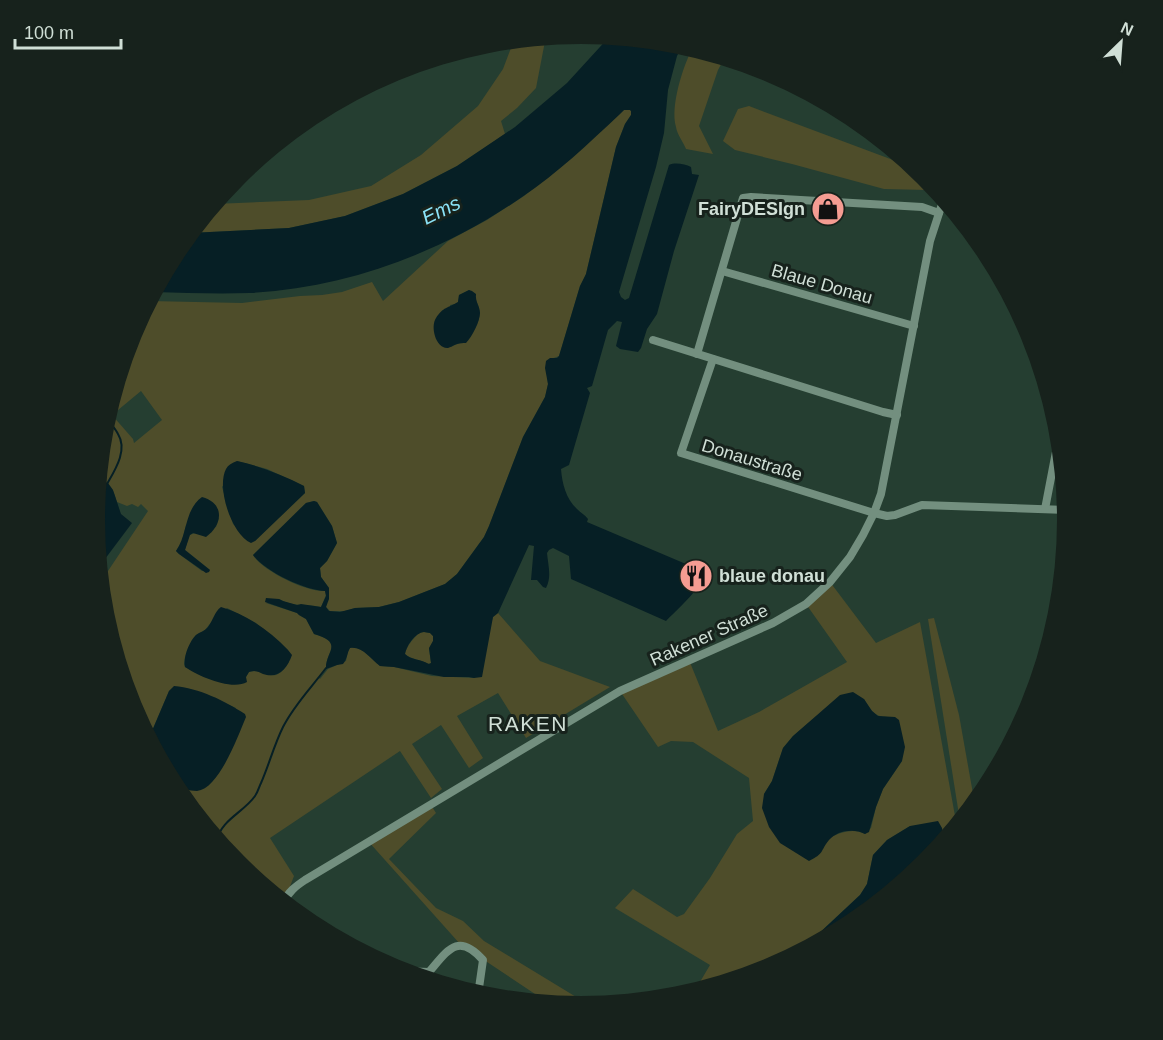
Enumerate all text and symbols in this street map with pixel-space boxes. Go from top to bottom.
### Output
scale bar [15,12,122,50]
north arrow [1091,12,1151,72]
text: N [1118,19,1136,39]
text: 100 m [24,23,74,43]
water label: Ems [418,191,464,229]
shop icon: FairyDESIgn [810,191,846,227]
place label: FairyDESIgn [698,199,805,219]
street label: Blaue Donau [769,260,875,308]
street label: Donaustraße [699,435,805,485]
restaurant icon: blaue donau [678,558,714,594]
place label: blaue donau [719,566,825,586]
street label: Rakener Straße [647,600,771,670]
district label: RAKEN [488,712,568,735]

